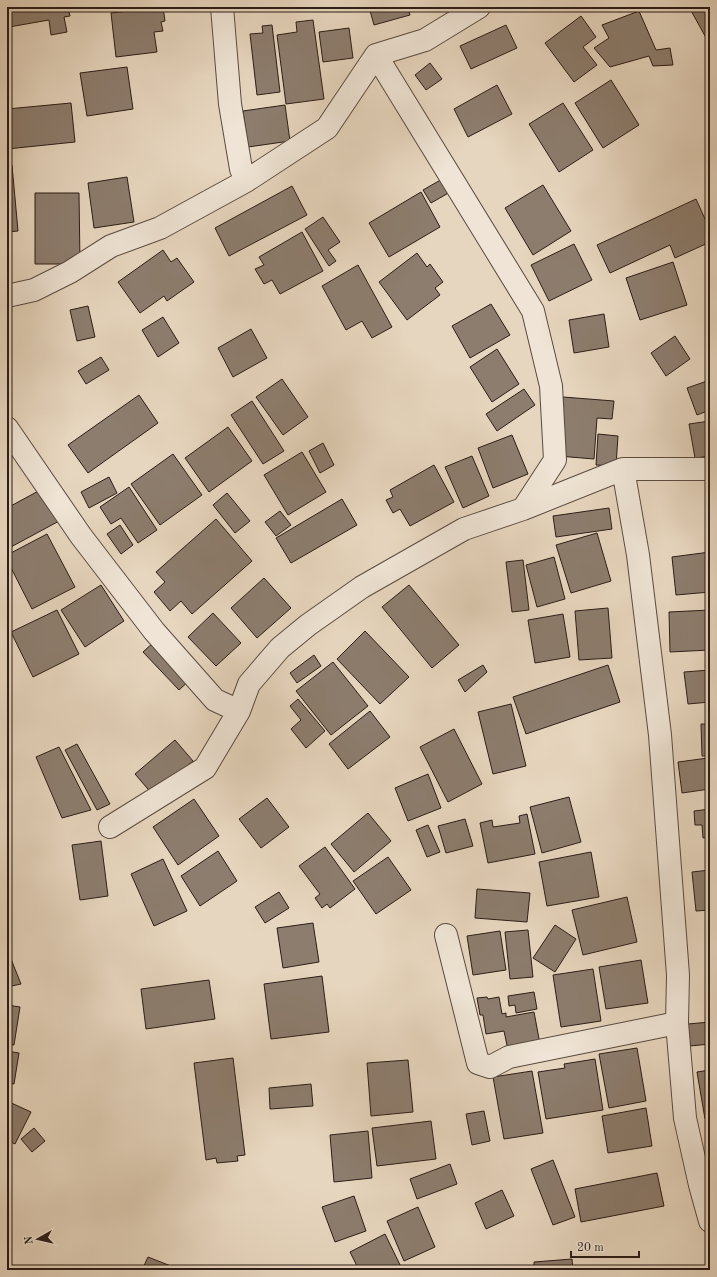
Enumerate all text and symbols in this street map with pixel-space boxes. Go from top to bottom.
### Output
north arrow [18,1219,58,1259]
scale bar [571,1233,639,1259]
text: N [23,1235,36,1245]
text: 20 m [577,1242,604,1254]

